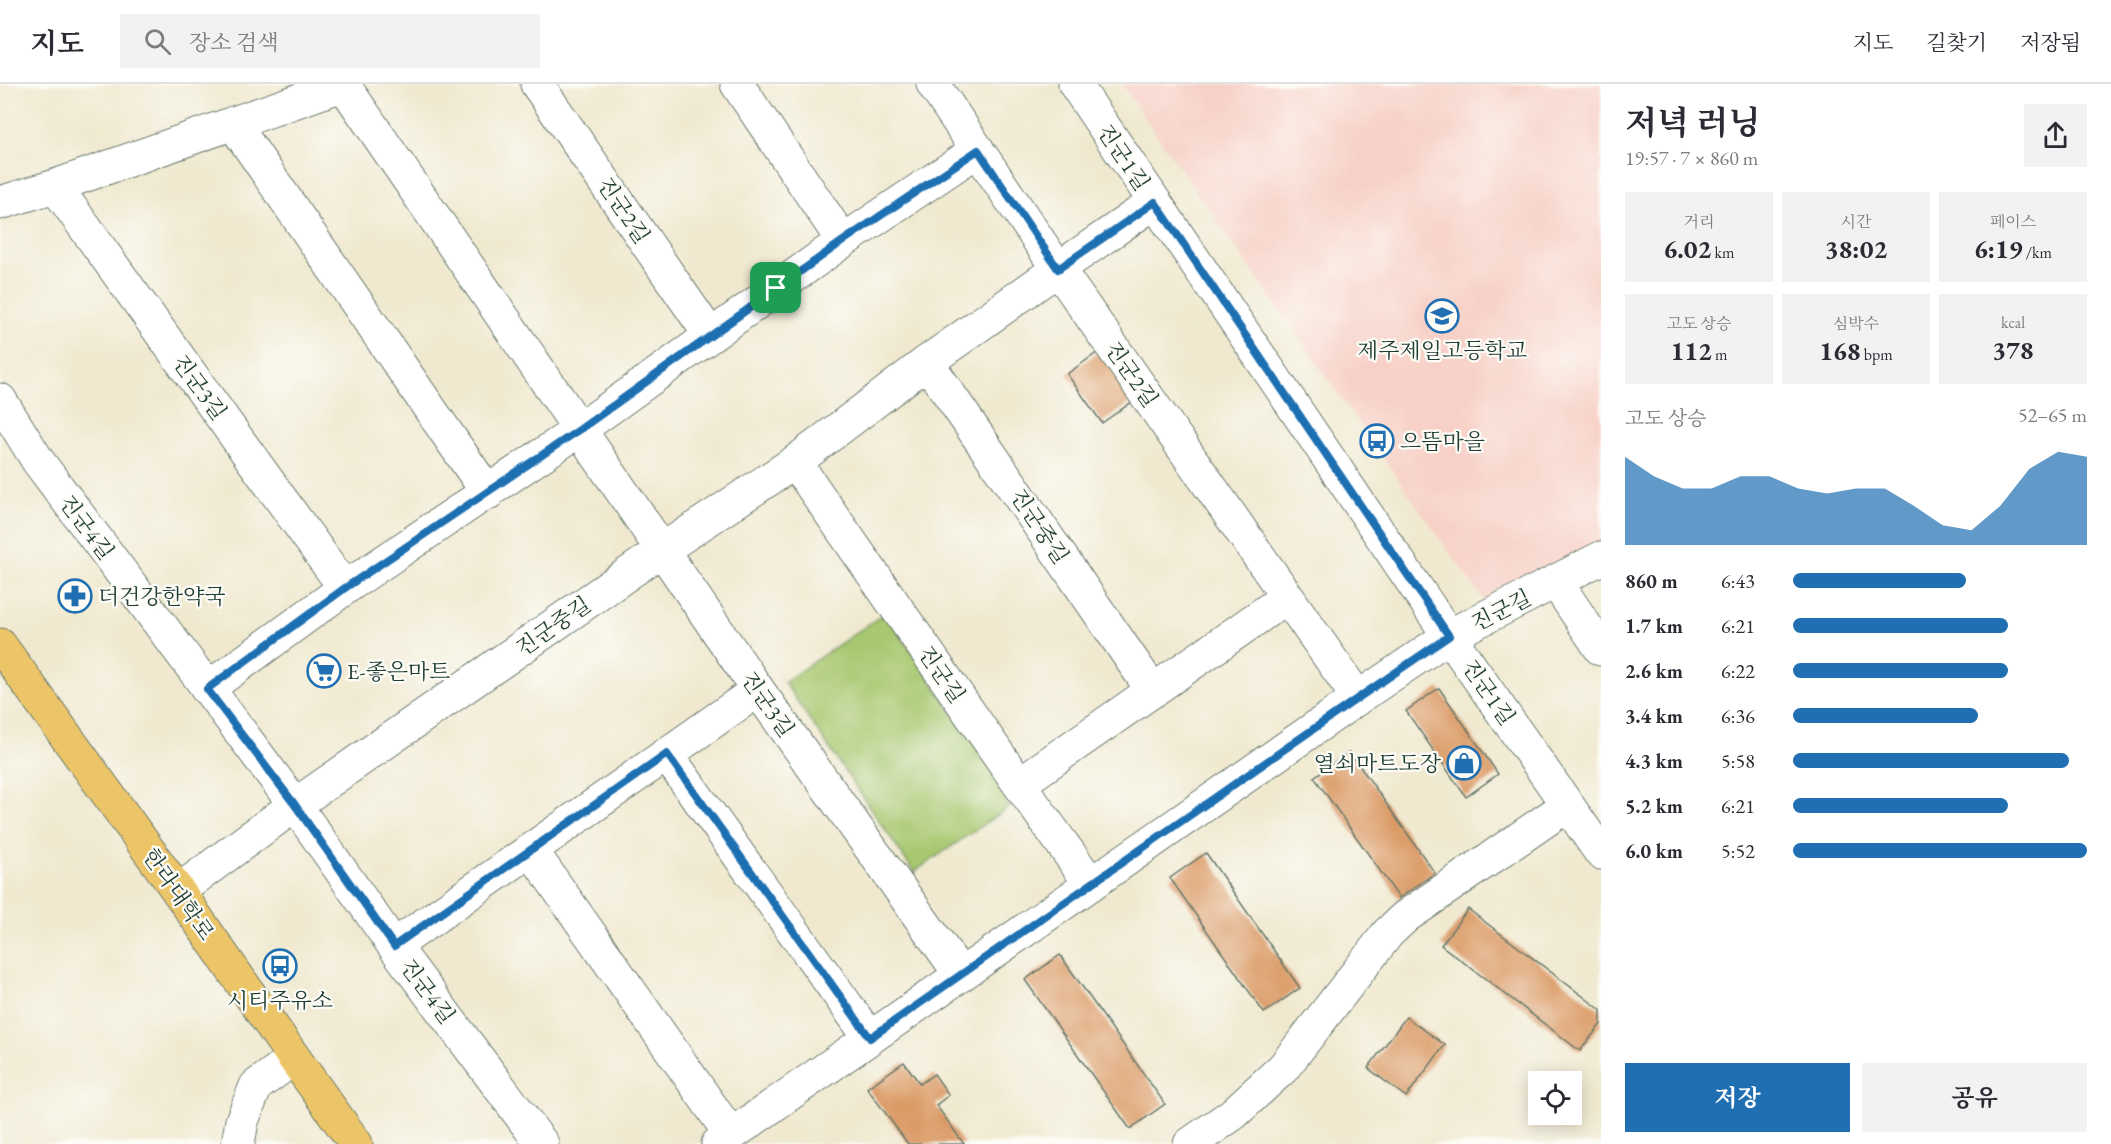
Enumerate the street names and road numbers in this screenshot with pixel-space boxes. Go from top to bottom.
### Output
street label: 진군1길 [1091,118,1156,196]
street label: 진군2길 [591,171,656,249]
street label: 진군2길 [1098,336,1165,413]
street label: 진군3길 [166,349,233,426]
street label: 진군중길 [1004,483,1075,570]
street label: 진군4길 [53,489,121,566]
street label: 진군길 [1466,583,1536,638]
street label: 진군중길 [510,590,596,663]
street label: 진군길 [911,640,972,709]
street label: 진군1길 [1455,654,1522,731]
street label: 진군3길 [734,666,801,743]
street label: 한라대학로 [136,842,221,946]
street label: 진군4길 [394,953,462,1030]

